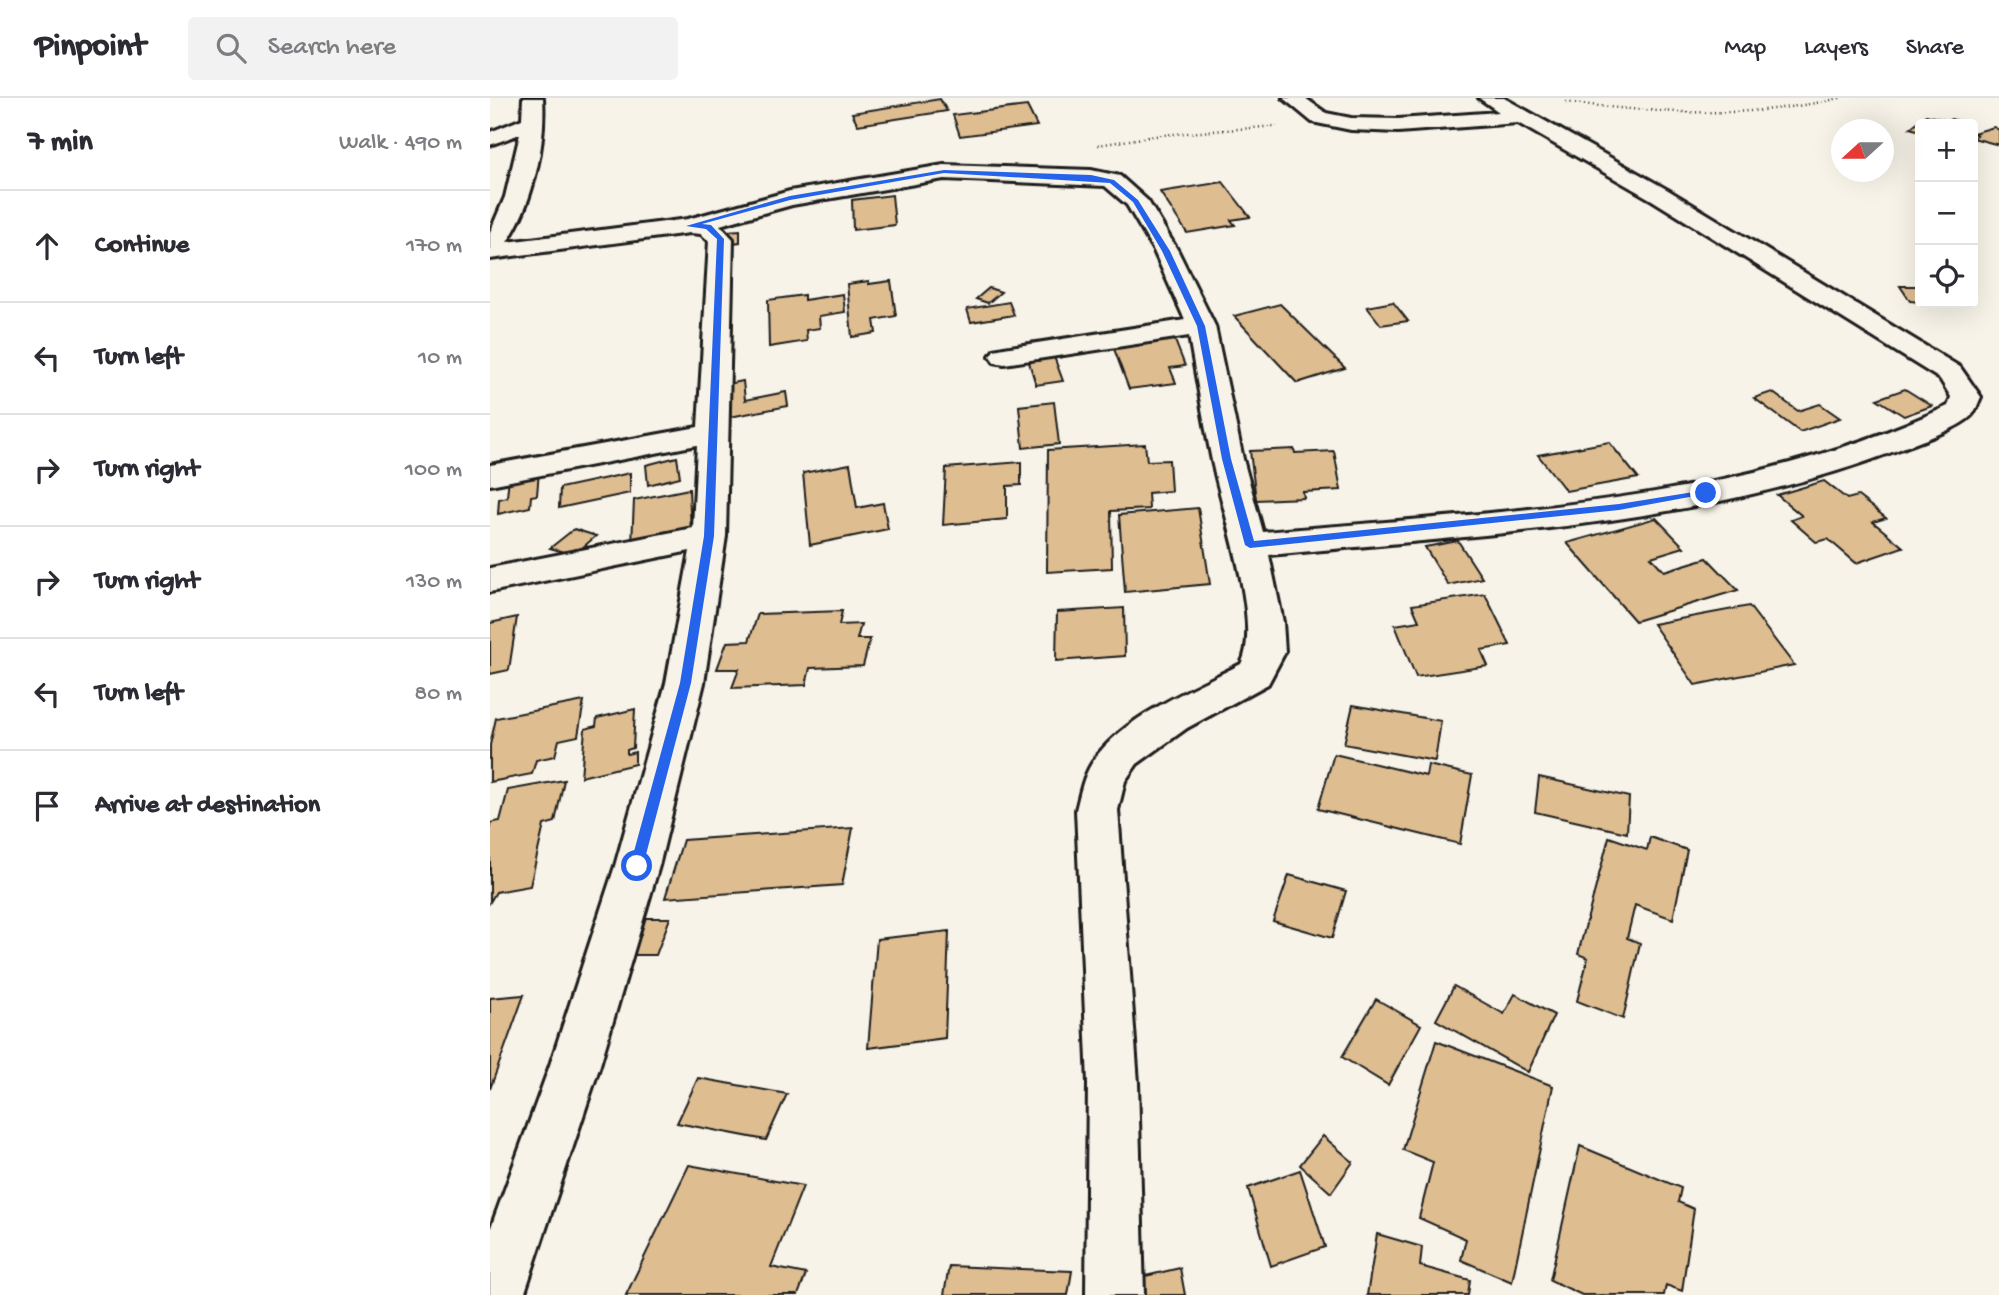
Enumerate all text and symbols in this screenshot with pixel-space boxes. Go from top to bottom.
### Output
search box [188,17,678,80]
text: Pinpoint [35,29,146,67]
icon: search [212,29,250,67]
text: Search here [268,33,396,64]
text: Map [1724,34,1766,63]
text: Layers [1804,34,1868,63]
text: Share [1906,34,1964,63]
north arrow [1831,119,1894,182]
map controls [1915,119,1978,308]
button: + [1915,119,1978,182]
text: 7 min [28,126,93,161]
text: Walk · 490 m [339,130,462,157]
button: − [1915,182,1978,245]
icon: ahead [28,227,66,265]
text: Continue [95,231,189,262]
text: 170 m [406,233,462,260]
button: locate [1915,245,1978,308]
icon: left [28,339,66,377]
text: Turn left [95,343,183,374]
text: 10 m [418,345,462,372]
icon: right [28,451,66,489]
text: Turn right [95,455,199,486]
text: 100 m [405,457,462,484]
route end [1690,477,1721,508]
icon: right [28,563,66,601]
text: Turn right [95,567,199,598]
text: 130 m [406,569,462,596]
icon: left [28,675,66,713]
text: Turn left [95,679,183,710]
text: 80 m [415,681,462,708]
icon: arrive [28,787,66,825]
text: Arrive at destination [95,791,320,822]
route start [621,850,652,881]

